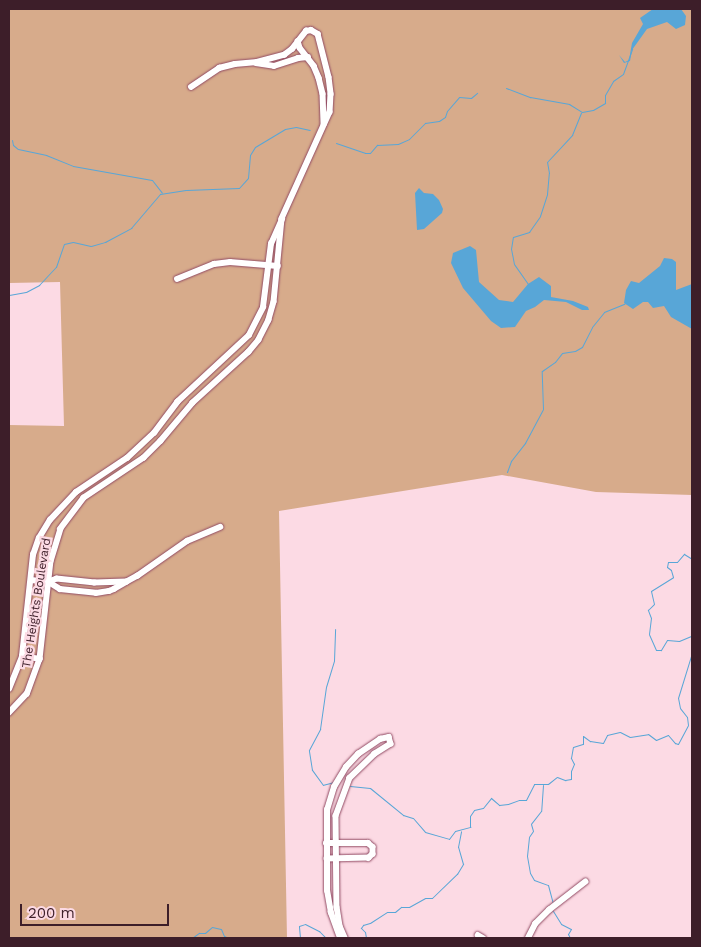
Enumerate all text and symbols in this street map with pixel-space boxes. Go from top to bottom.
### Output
street label: The Heights Boulevard [20,537,54,669]
scale bar [22,894,171,926]
text: 200 m [28,904,75,922]

